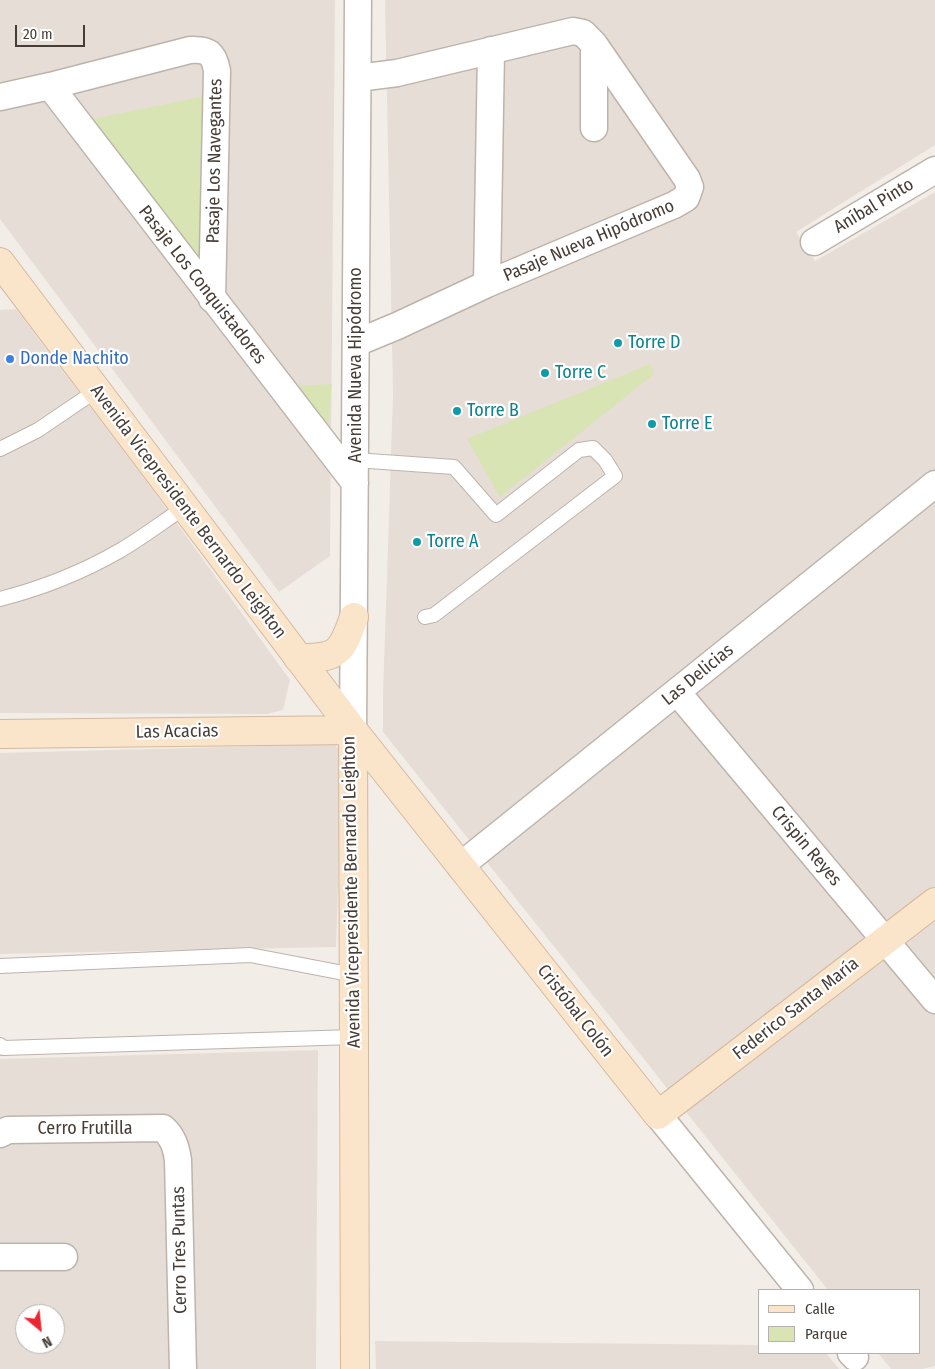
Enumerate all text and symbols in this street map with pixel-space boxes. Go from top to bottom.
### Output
scale bar [18,15,88,47]
text: 20 m [23,25,53,43]
street label: Pasaje Los Navegantes [203,78,227,244]
street label: Aníbal Pinto [830,174,918,238]
street label: Pasaje Nueva Hipódromo [500,195,678,287]
street label: Pasaje Los Conquistadores [133,201,271,369]
street label: Avenida Nueva Hipódromo [345,267,367,463]
place label: Torre D [628,332,680,354]
marker: Torre D [612,337,624,349]
place label: Donde Nachito [20,348,129,370]
marker: Donde Nachito [4,353,16,365]
place label: Torre C [555,362,606,384]
marker: Torre C [539,367,551,379]
street label: Avenida Vicepresidente Bernardo Leighton [85,381,291,643]
place label: Torre B [467,400,519,422]
marker: Torre B [451,405,463,417]
place label: Torre E [662,413,712,435]
marker: Torre E [646,418,658,430]
place label: Torre A [427,531,478,553]
marker: Torre A [411,536,423,548]
street label: Las Delicias [658,640,738,710]
street label: Las Acacias [135,720,219,744]
street label: Avenida Vicepresidente Bernardo Leighton [338,736,366,1048]
street label: Crispin Reyes [766,801,846,891]
street label: Federico Santa María [729,953,863,1065]
street label: Cristóbal Colón [532,960,618,1062]
street label: Cerro Frutilla [37,1118,133,1140]
street label: Cerro Tres Puntas [168,1186,192,1314]
legend [758,1289,920,1354]
text: Calle [805,1300,835,1318]
north arrow [15,1304,65,1354]
text: Parque [805,1325,848,1343]
text: N [39,1332,55,1351]

